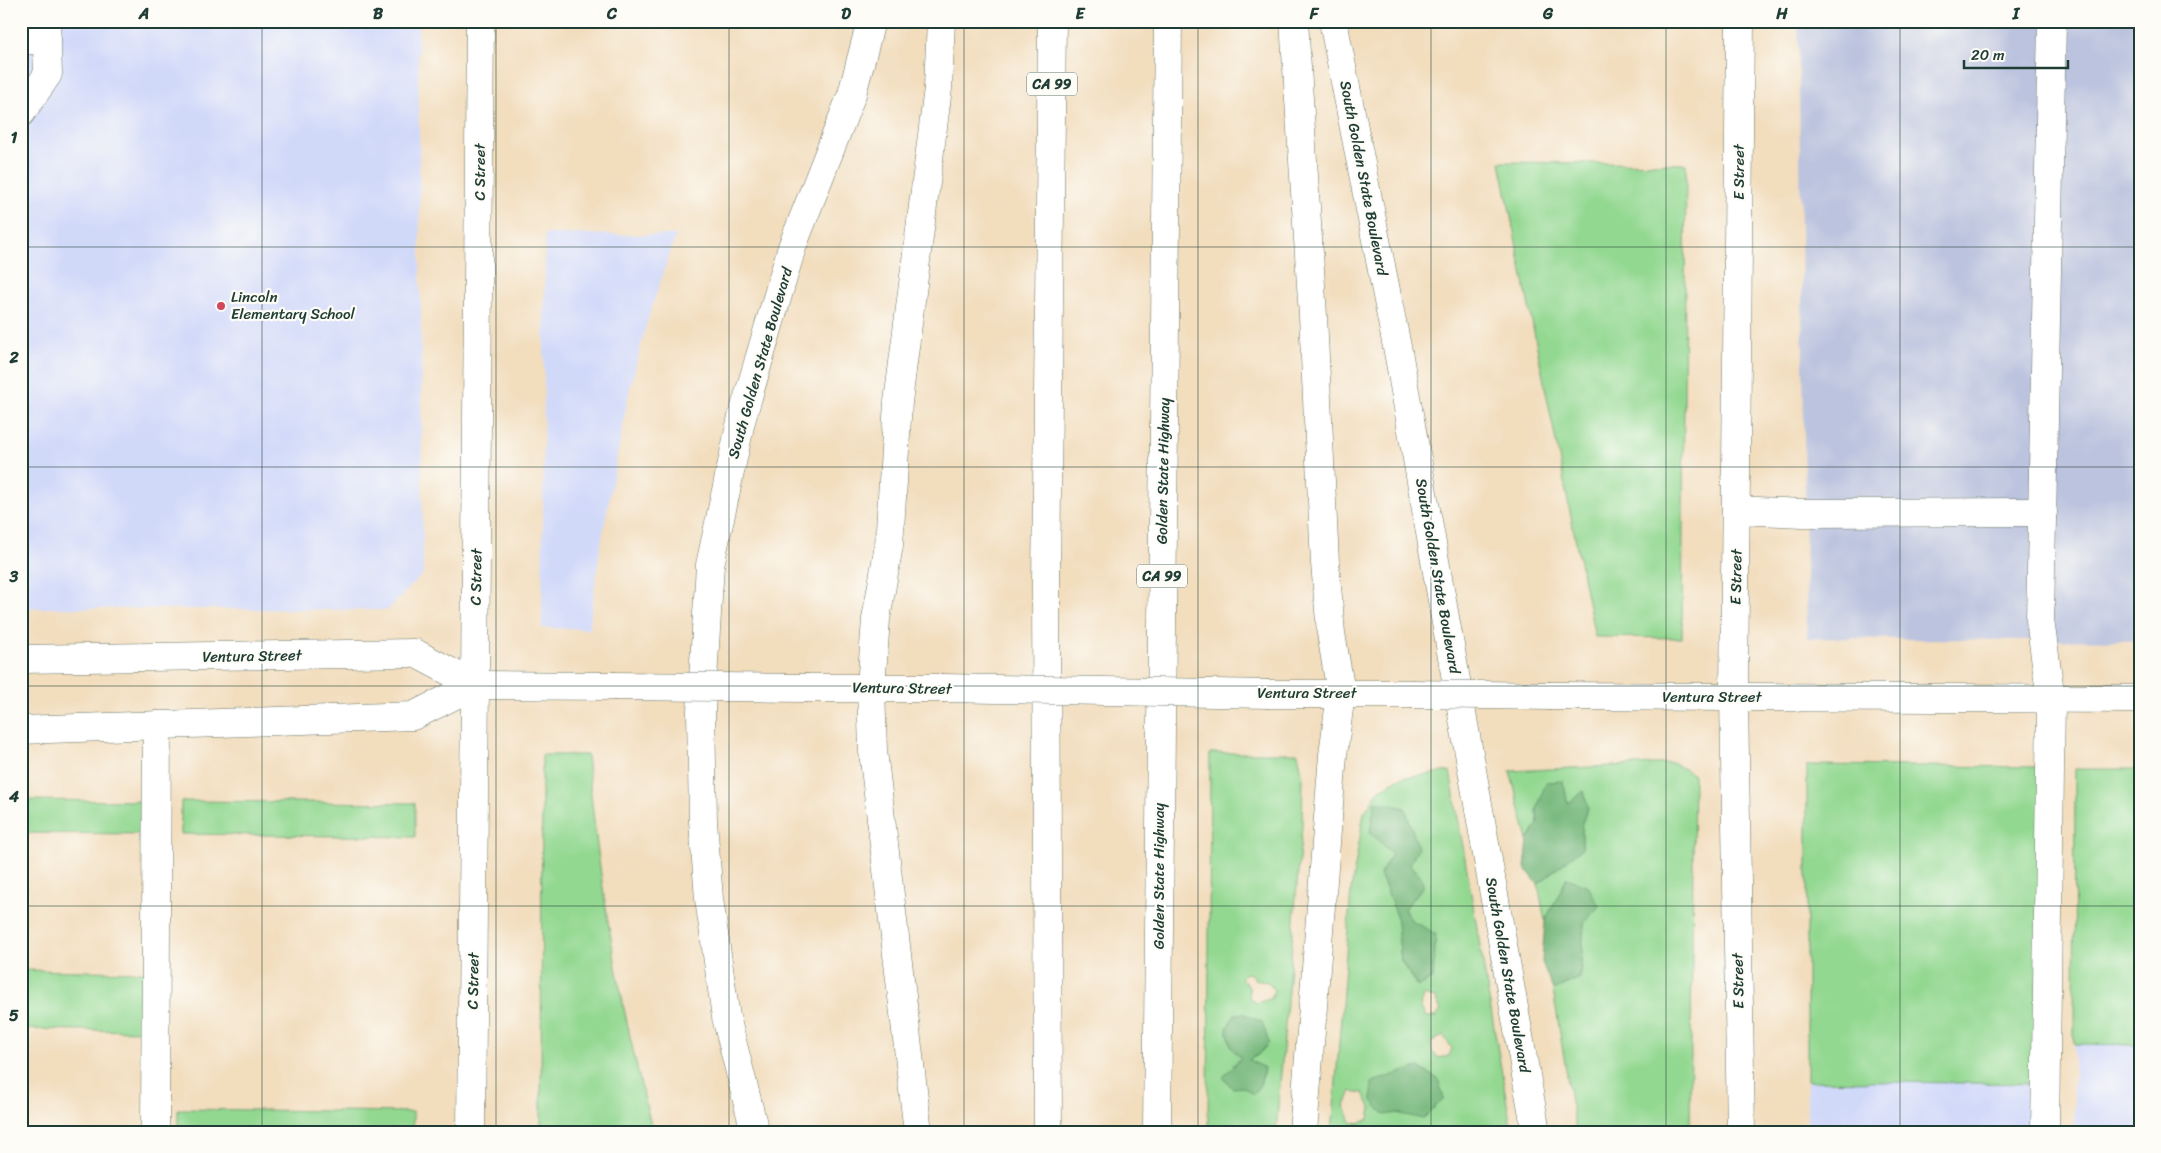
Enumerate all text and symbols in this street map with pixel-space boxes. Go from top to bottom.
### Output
text: A [138,0,149,28]
text: B [373,0,384,28]
text: C [606,0,618,28]
text: D [841,0,851,28]
text: E [1076,0,1086,28]
text: F [1309,0,1320,28]
text: G [1542,0,1554,28]
text: H [1775,0,1788,28]
text: I [2012,0,2021,28]
scale bar [1964,38,2067,70]
text: 20 m [1971,42,2005,68]
road number: CA 99 [1027,72,1077,96]
street label: South Golden State Boulevard [1332,78,1396,279]
text: 1 [11,123,18,152]
street label: C Street [467,143,493,200]
street label: E Street [1726,143,1752,200]
street label: South Golden State Boulevard [720,263,800,462]
place label: Lincoln Elementary School [231,284,356,327]
marker: Lincoln Elementary School [215,300,227,312]
text: 2 [8,343,19,372]
street label: Golden State Highway [1149,397,1177,544]
street label: South Golden State Boulevard [1408,476,1468,677]
street label: C Street [463,547,490,606]
street label: E Street [1723,548,1750,605]
text: 3 [9,562,19,591]
road number: CA 99 [1137,564,1187,588]
street label: Ventura Street [202,642,303,670]
street label: Ventura Street [852,674,953,702]
street label: Ventura Street [1257,680,1358,706]
street label: Ventura Street [1662,684,1763,710]
text: 4 [8,782,19,811]
street label: Golden State Highway [1146,803,1172,949]
street label: South Golden State Boulevard [1478,875,1538,1076]
street label: C Street [460,951,487,1010]
street label: E Street [1724,952,1751,1009]
text: 5 [9,1001,19,1030]

